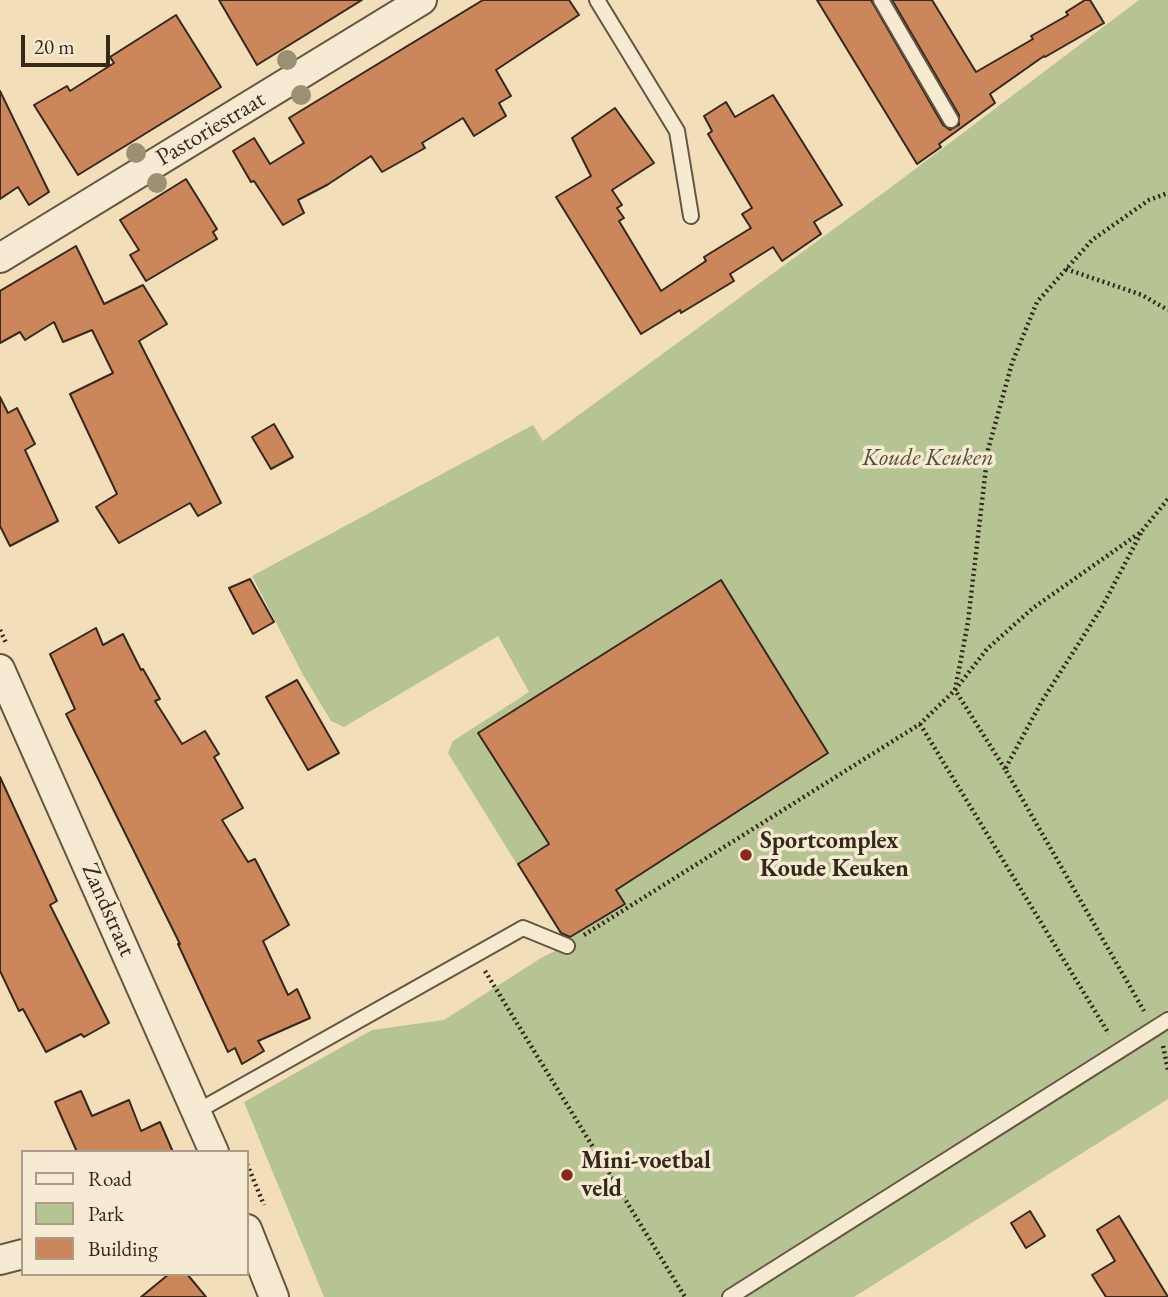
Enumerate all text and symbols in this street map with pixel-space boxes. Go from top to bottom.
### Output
scale bar [24,21,114,65]
text: 20 m [34,33,75,60]
street label: Pastoriestraat [151,85,271,173]
park label: Koude Keuken [862,444,994,472]
place label: Sportcomplex Koude Keuken [760,827,909,883]
marker: Sportcomplex Koude Keuken [738,847,754,863]
street label: Zandstraat [75,859,141,961]
place label: Mini-voetbal veld [581,1147,711,1203]
legend [21,1150,248,1276]
text: Road [88,1165,132,1192]
marker: Mini-voetbal veld [559,1167,575,1183]
text: Park [88,1200,124,1227]
text: Building [88,1235,158,1262]

